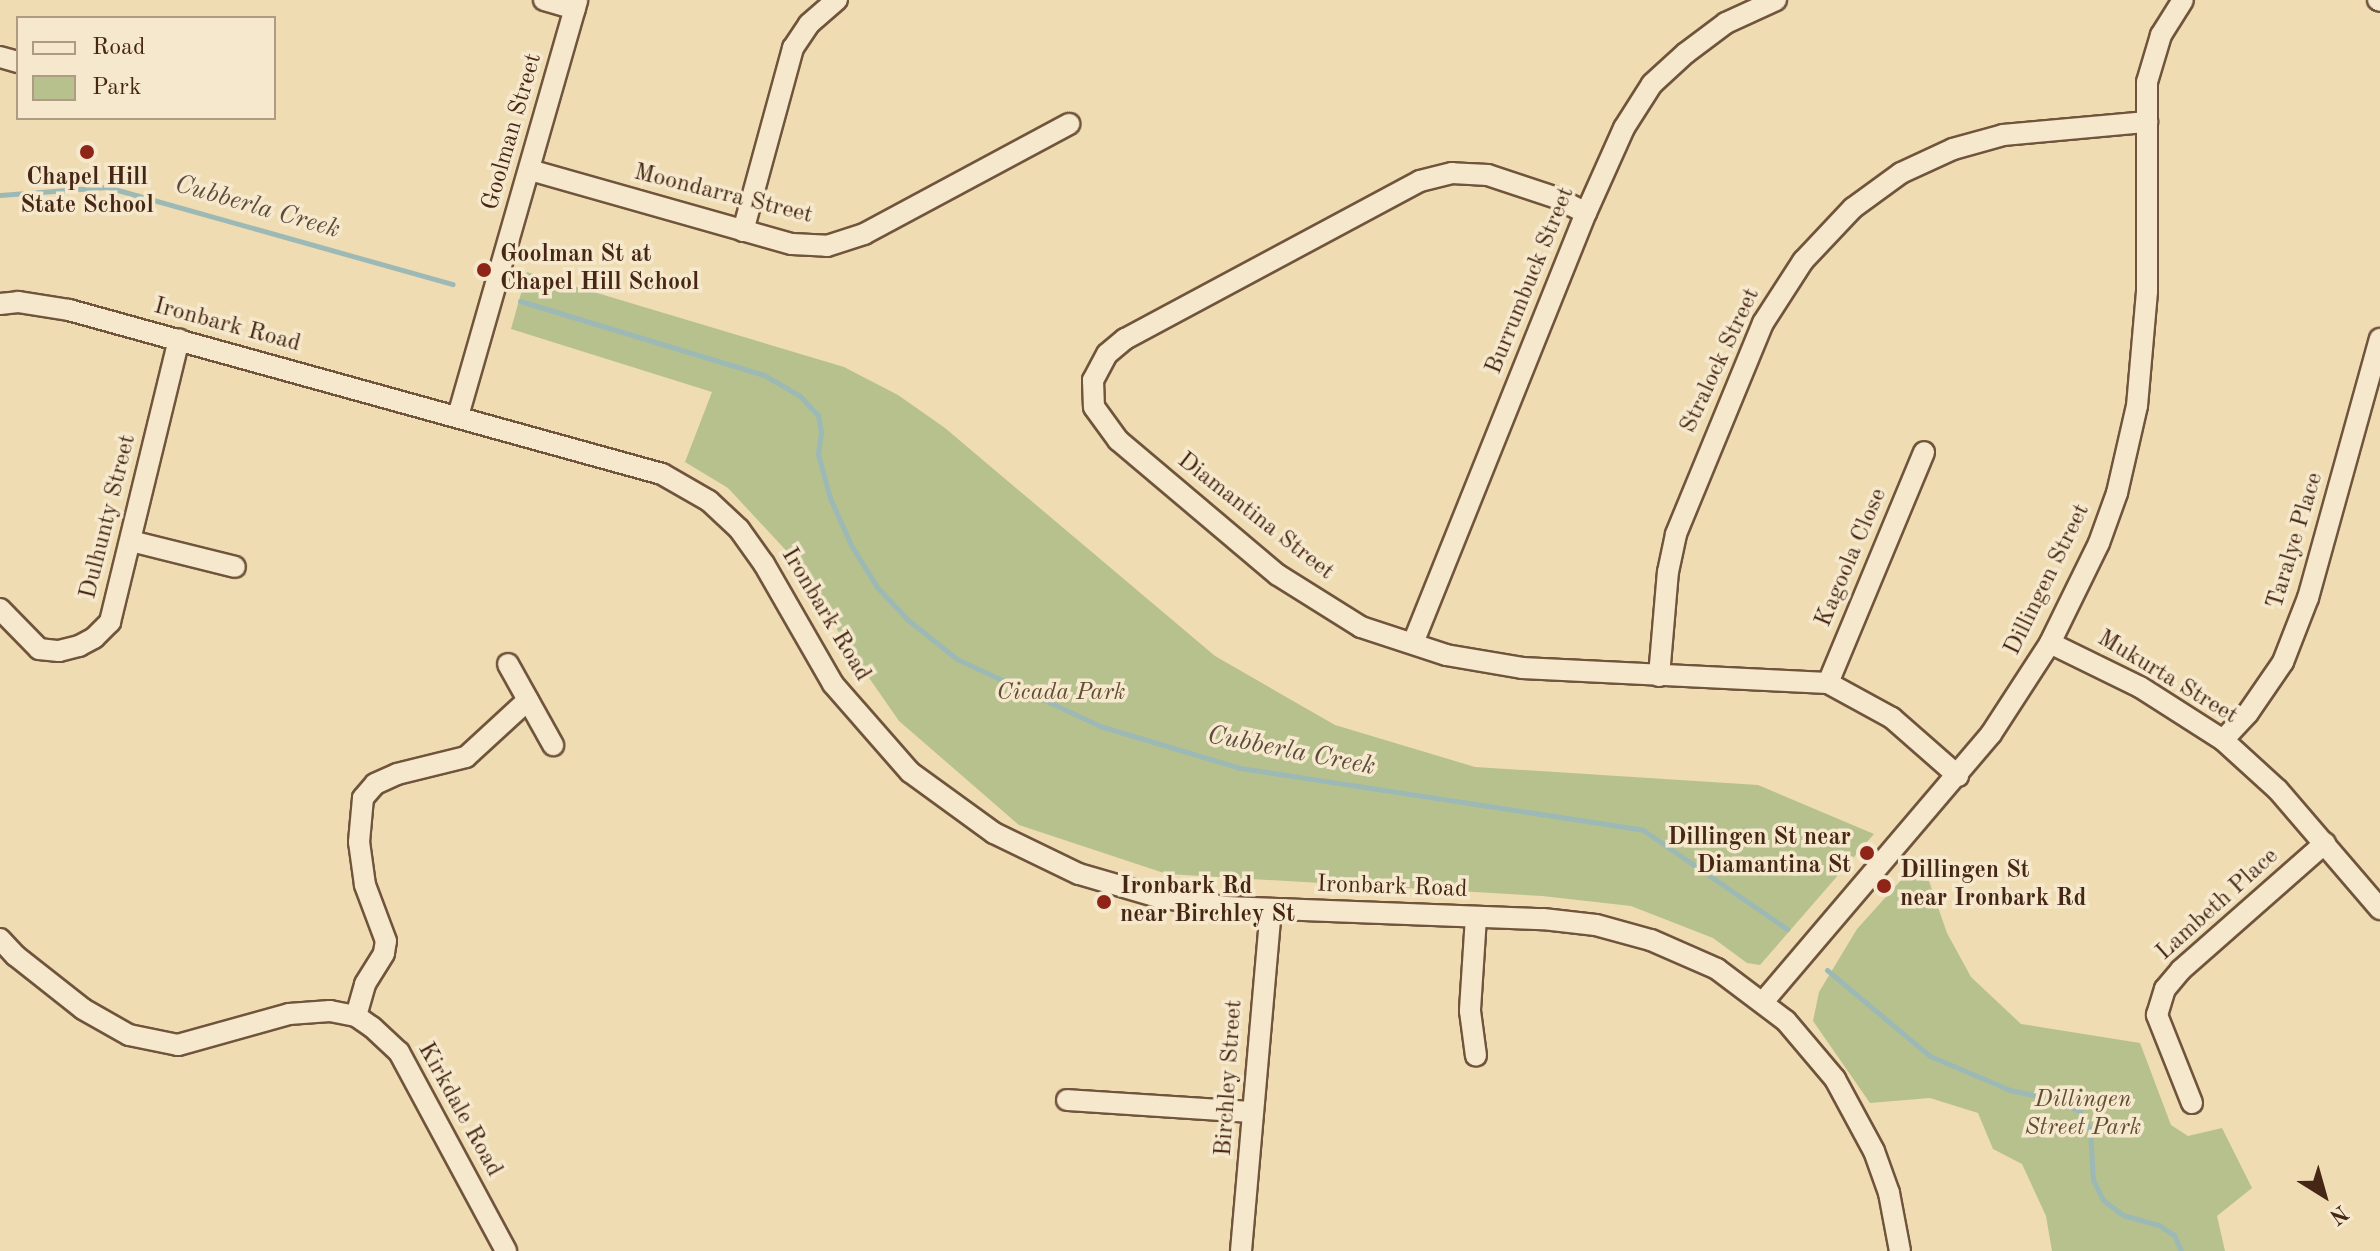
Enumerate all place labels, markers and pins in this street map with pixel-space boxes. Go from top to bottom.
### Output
marker: Chapel Hill State School [78,143,96,161]
place label: Chapel Hill State School [20,165,154,221]
place label: Goolman St at Chapel Hill School [500,242,699,298]
marker: Goolman St at Chapel Hill School [475,261,493,279]
place label: Dillingen St near Diamantina St [1667,825,1851,881]
marker: Dillingen St near Diamantina St [1858,844,1876,862]
place label: Dillingen St near Ironbark Rd [1900,858,2086,914]
place label: Ironbark Rd near Birchley St [1120,874,1295,930]
marker: Dillingen St near Ironbark Rd [1875,877,1893,895]
marker: Ironbark Rd near Birchley St [1095,893,1113,911]

